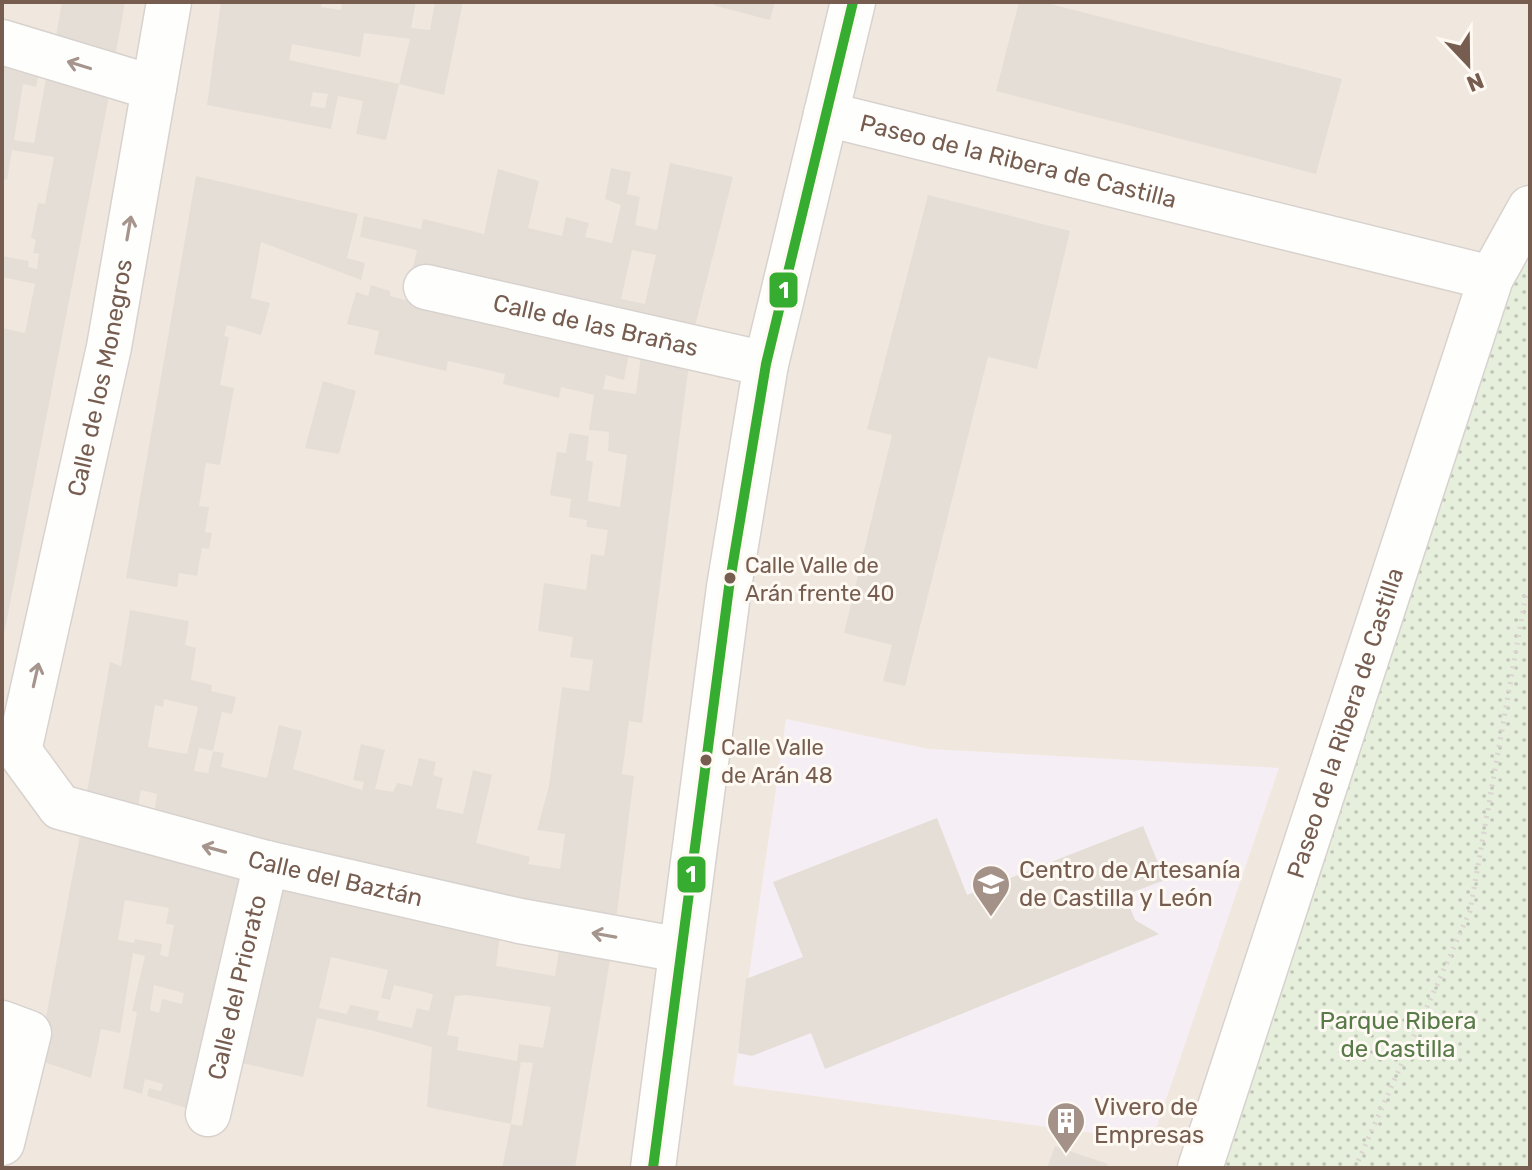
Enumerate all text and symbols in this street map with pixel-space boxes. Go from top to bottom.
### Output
north arrow [1428,24,1508,104]
one-way arrow [67,57,92,71]
text: N [1463,67,1488,98]
street label: Paseo de la Ribera de Castilla [857,109,1179,214]
one-way arrow [123,216,138,242]
street label: Calle de los Monegros [62,257,138,499]
line badge: 1 [768,271,799,309]
text: 1 [779,277,789,304]
street label: Calle de las Brañas [490,289,701,362]
place label: Calle Valle de Arán frente 40 [745,552,894,607]
street label: Paseo de la Ribera de Castilla [1282,564,1409,882]
marker: Calle Valle de Arán frente 40 [722,570,738,586]
one-way arrow [29,662,44,688]
place label: Calle Valle de Arán 48 [721,734,833,789]
marker: Calle Valle de Arán 48 [698,752,714,768]
one-way arrow [201,840,227,855]
street label: Calle del Baztán [245,845,425,912]
line badge: 1 [676,855,707,894]
place label: Centro de Artesanía de Castilla y León [1019,856,1241,912]
text: 1 [686,861,696,888]
school or university icon: Centro de Artesanía de Castilla y León [970,863,1012,918]
street label: Calle del Priorato [202,892,272,1083]
one-way arrow [592,927,617,942]
park label: Parque Ribera de Castilla [1320,1007,1476,1063]
place label: Vivero de Empresas [1094,1093,1204,1149]
building icon: Vivero de Empresas [1045,1100,1087,1155]

